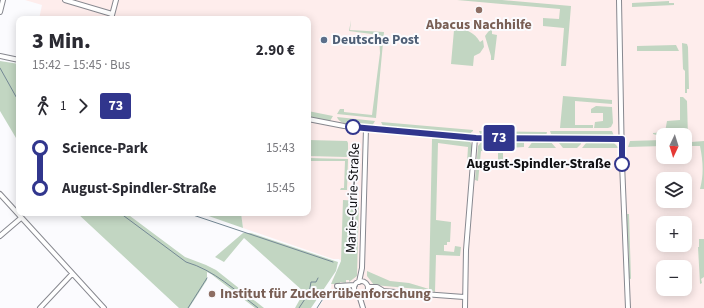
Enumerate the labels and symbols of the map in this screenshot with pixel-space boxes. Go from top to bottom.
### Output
marker: Abacus Nachhilfe [474,5,484,15]
place label: Abacus Nachhilfe [425,15,532,35]
place label: Deutsche Post [332,30,420,50]
marker: Deutsche Post [319,35,329,45]
unlabelled marker [345,119,361,135]
line badge: 73 [481,125,517,151]
north arrow [656,128,692,164]
street label: Marie-Curie-Straße [341,142,365,254]
place label: August-Spindler-Straße [466,154,611,174]
marker: August-Spindler-Straße [614,156,630,172]
place label: Institut für Zuckerrübenforschung [220,284,431,304]
marker: Institut für Zuckerrübenforschung [207,289,217,299]

